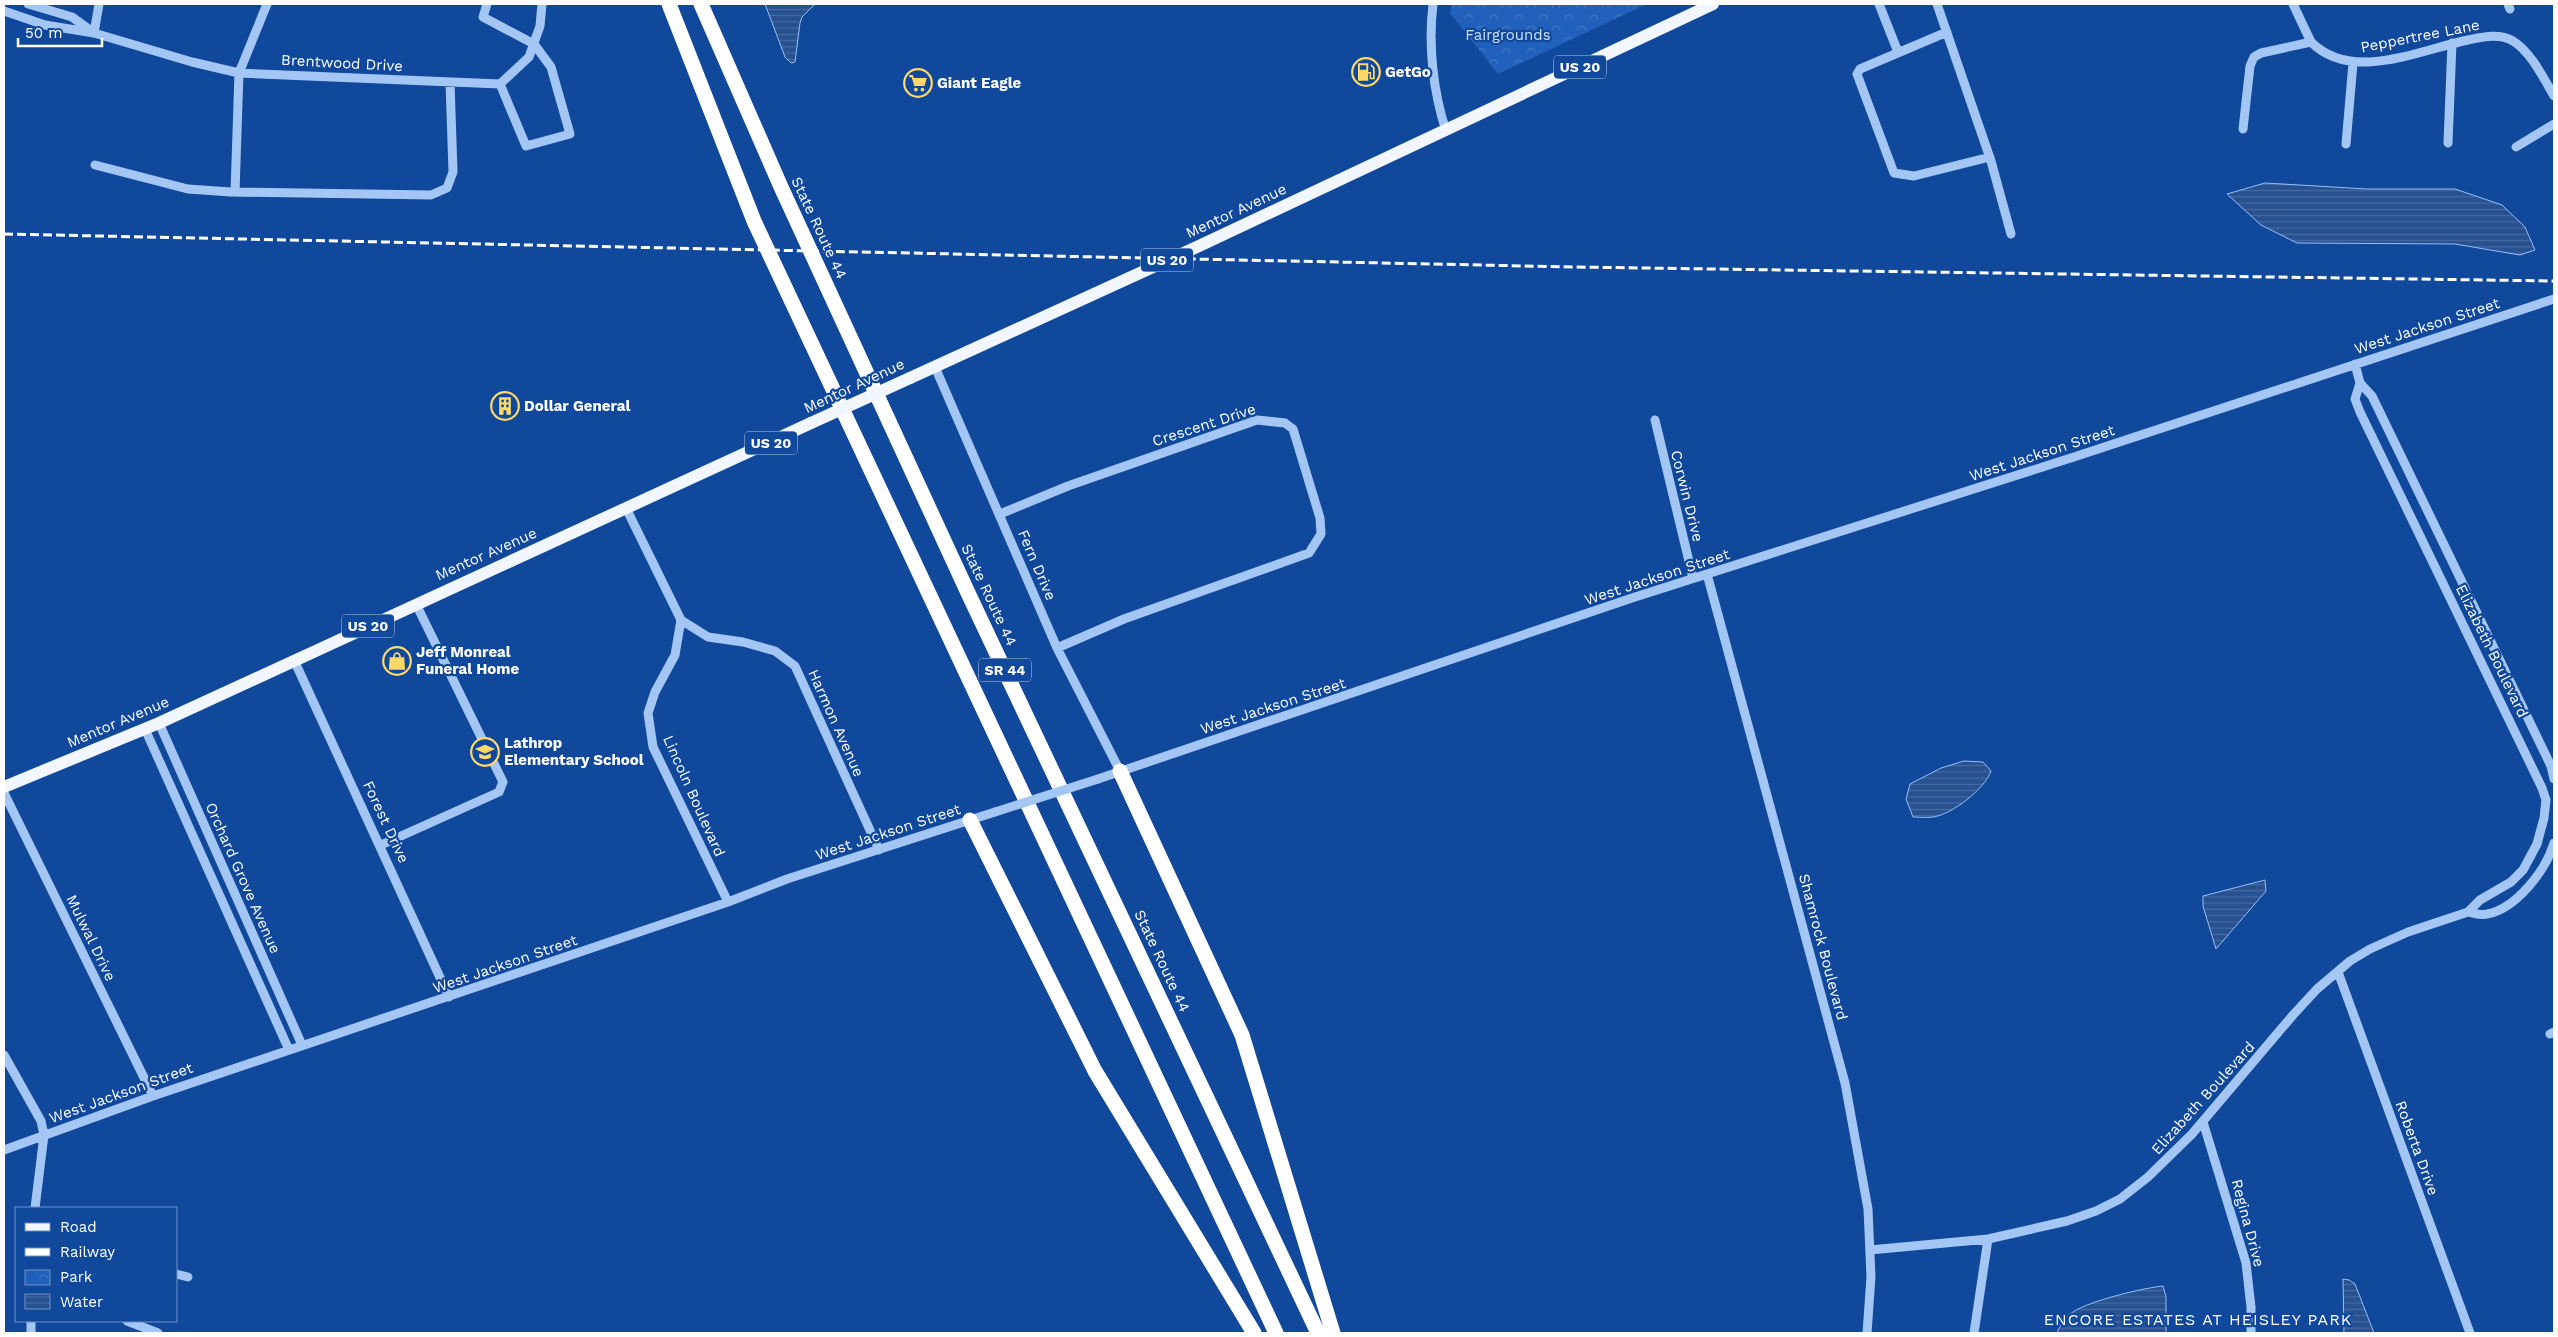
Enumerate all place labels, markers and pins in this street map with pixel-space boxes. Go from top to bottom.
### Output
fuel station icon: GetGo [1351,57,1381,87]
place label: GetGo [1385,63,1431,81]
supermarket icon: Giant Eagle [903,68,933,98]
place label: Giant Eagle [937,74,1022,92]
building icon: Dollar General [490,391,520,421]
place label: Dollar General [524,397,630,415]
place label: Jeff Monreal Funeral Home [416,643,519,678]
shop icon: Jeff Monreal Funeral Home [382,646,412,676]
place label: Lathrop Elementary School [504,734,644,769]
school or university icon: Lathrop Elementary School [470,737,500,767]

